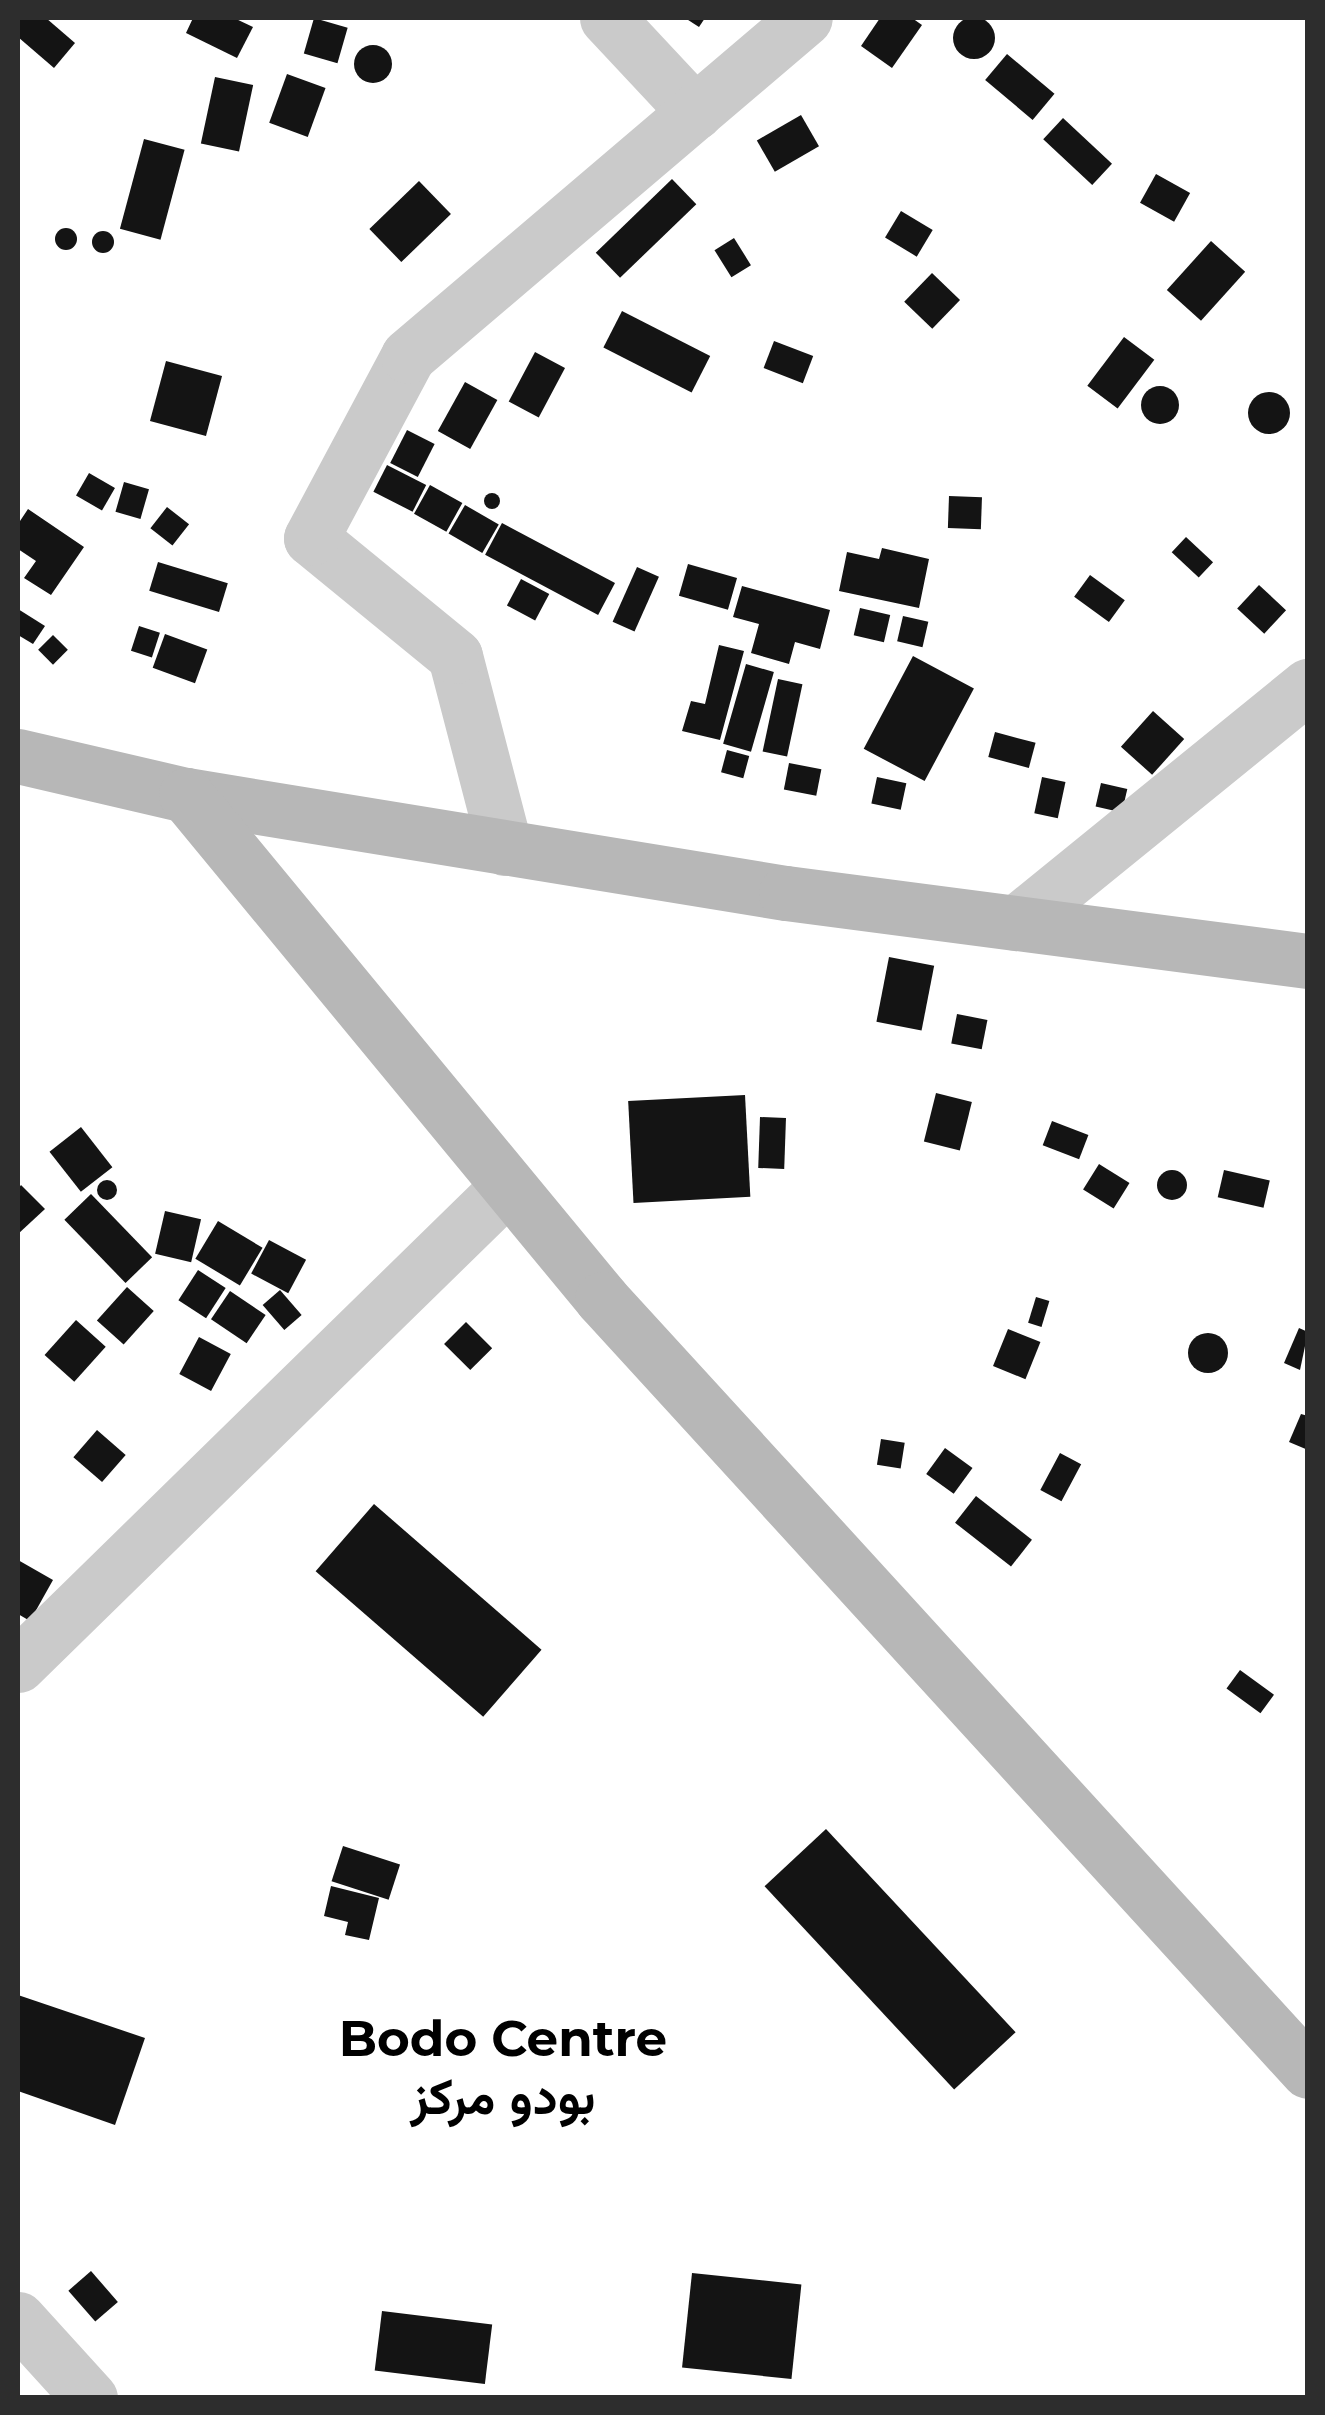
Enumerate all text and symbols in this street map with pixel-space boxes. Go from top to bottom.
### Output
district label: Bodo Centre بودو مركز [339,2008,667,2126]

